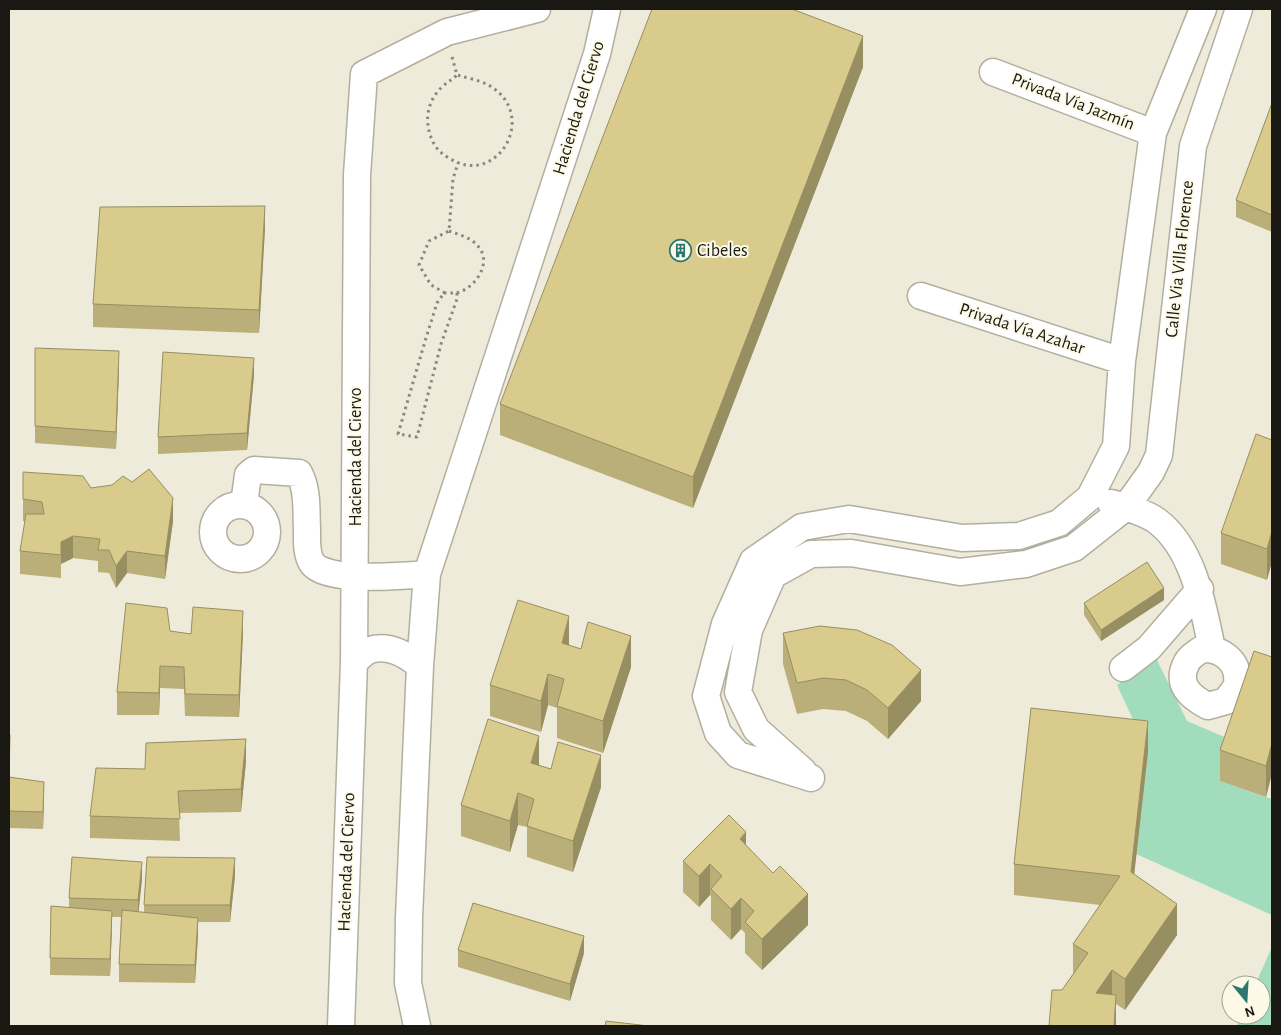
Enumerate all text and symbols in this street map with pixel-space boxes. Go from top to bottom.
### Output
street label: Hacienda del Ciervo [550,39,608,177]
street label: Privada Vía Jazmín [1009,70,1137,134]
street label: Calle Via Villa Florence [1163,180,1197,338]
building icon: Cibeles [669,239,693,263]
place label: Cibeles [697,242,748,260]
street label: Privada Vía Azahar [957,300,1087,358]
street label: Hacienda del Ciervo [347,387,365,527]
street label: Hacienda del Ciervo [336,792,358,932]
north arrow [1221,975,1271,1025]
text: N [1243,1003,1257,1020]

